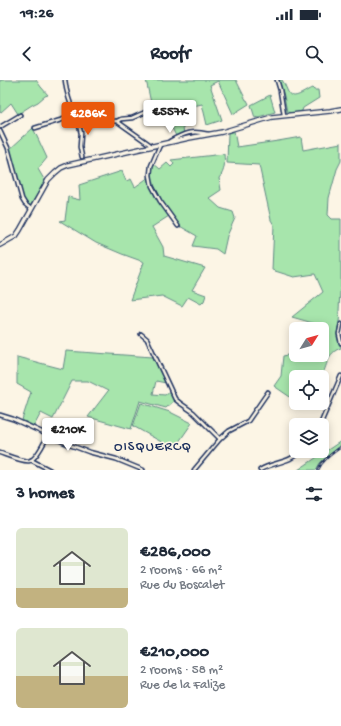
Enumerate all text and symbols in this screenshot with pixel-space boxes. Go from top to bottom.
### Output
text: 19:26 [20,5,53,23]
icon: back [16,43,38,65]
icon: search [303,43,325,65]
text: Roofr [151,44,191,65]
pin: €557K [142,100,198,134]
pin: €286K [60,102,116,136]
text: €557K [152,105,188,120]
text: €286K [71,107,105,122]
north arrow [289,322,329,362]
map controls [289,322,329,458]
button: locate [289,370,329,410]
pin: €210K [40,418,96,452]
button: layers [289,418,329,458]
text: €210K [51,423,85,438]
district label: OISQUERCQ [114,439,192,456]
icon: filters [303,483,325,505]
text: 3 homes [16,484,74,504]
text: €286,000 [140,543,211,563]
icon: home [48,544,96,592]
text: 2 rooms · 66 m² [140,563,222,578]
text: Rue du Boscalet [140,578,224,593]
text: €210,000 [140,643,209,663]
icon: home [48,644,96,692]
text: 2 rooms · 58 m² [140,663,223,678]
text: Rue de la Falize [140,678,225,693]

